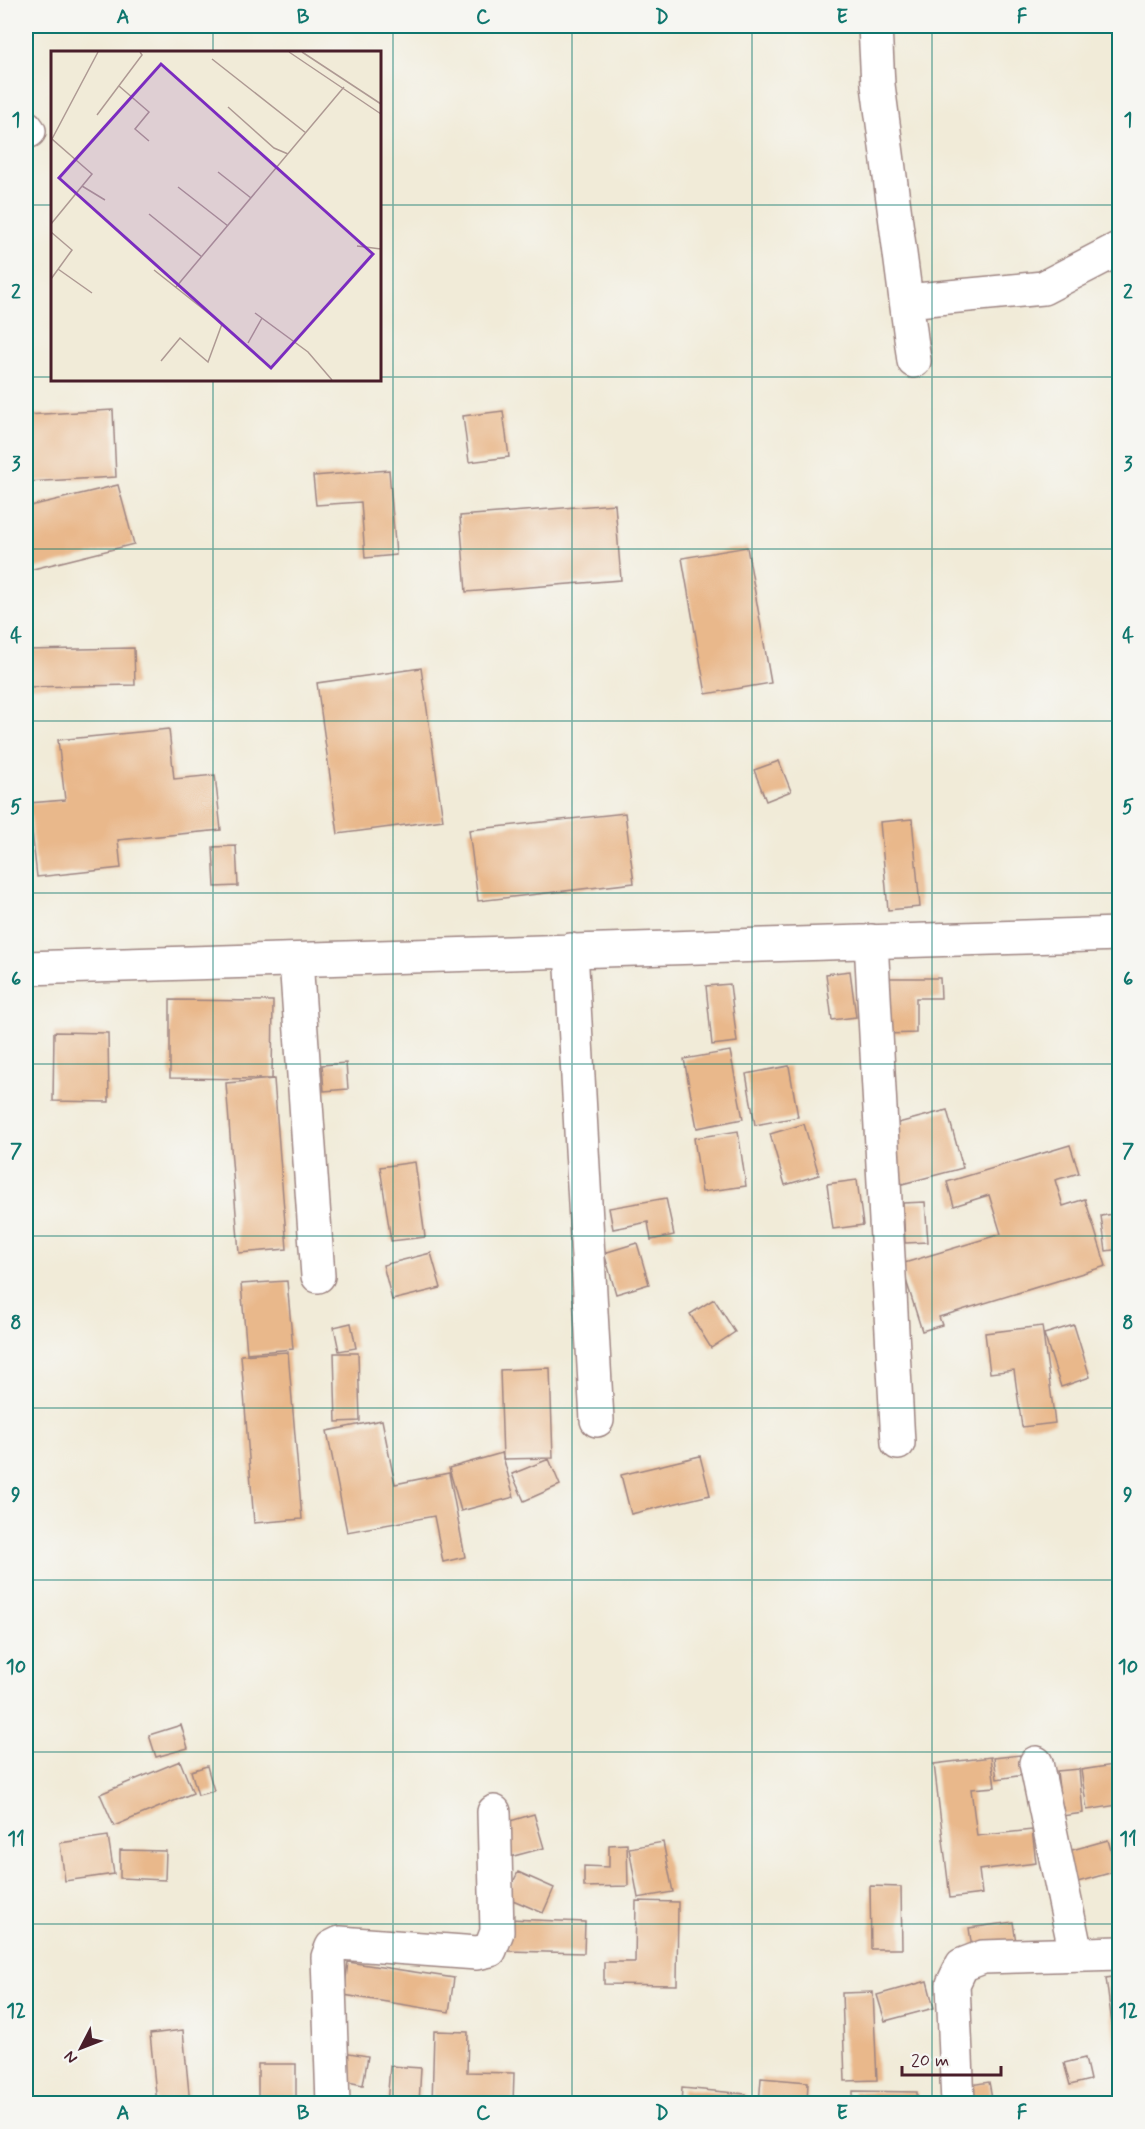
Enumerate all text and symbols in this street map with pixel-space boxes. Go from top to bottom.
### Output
text: A [116,4,130,31]
text: B [297,4,310,31]
text: C [476,4,491,31]
text: D [655,4,669,31]
text: E [836,4,848,31]
text: F [1017,4,1028,31]
inset map [51,51,381,381]
text: 1 [12,107,20,134]
text: 1 [1124,107,1132,134]
text: 2 [11,279,21,306]
text: 2 [1123,279,1133,306]
text: 3 [11,451,21,478]
text: 3 [1123,451,1133,478]
text: 4 [10,623,22,650]
text: 4 [1122,623,1134,650]
text: 5 [10,794,22,821]
text: 5 [1122,794,1134,821]
text: 6 [11,966,21,993]
text: 6 [1123,966,1133,993]
text: 7 [10,1138,22,1165]
text: 7 [1122,1138,1134,1165]
text: 8 [10,1310,22,1337]
text: 8 [1122,1310,1134,1337]
text: 9 [11,1482,21,1509]
text: 9 [1123,1482,1133,1509]
text: 10 [6,1654,26,1681]
text: 10 [1118,1654,1138,1681]
text: 11 [7,1826,25,1853]
text: 11 [1119,1826,1137,1853]
text: 12 [6,1998,26,2025]
text: 12 [1118,1998,1138,2025]
north arrow [51,2018,111,2078]
scale bar [902,2039,1001,2077]
text: N [60,2046,82,2068]
text: 20 m [911,2049,949,2073]
text: A [116,2100,130,2127]
text: B [297,2100,310,2127]
text: C [476,2100,491,2127]
text: D [655,2100,669,2127]
text: E [836,2100,848,2127]
text: F [1017,2100,1028,2127]

